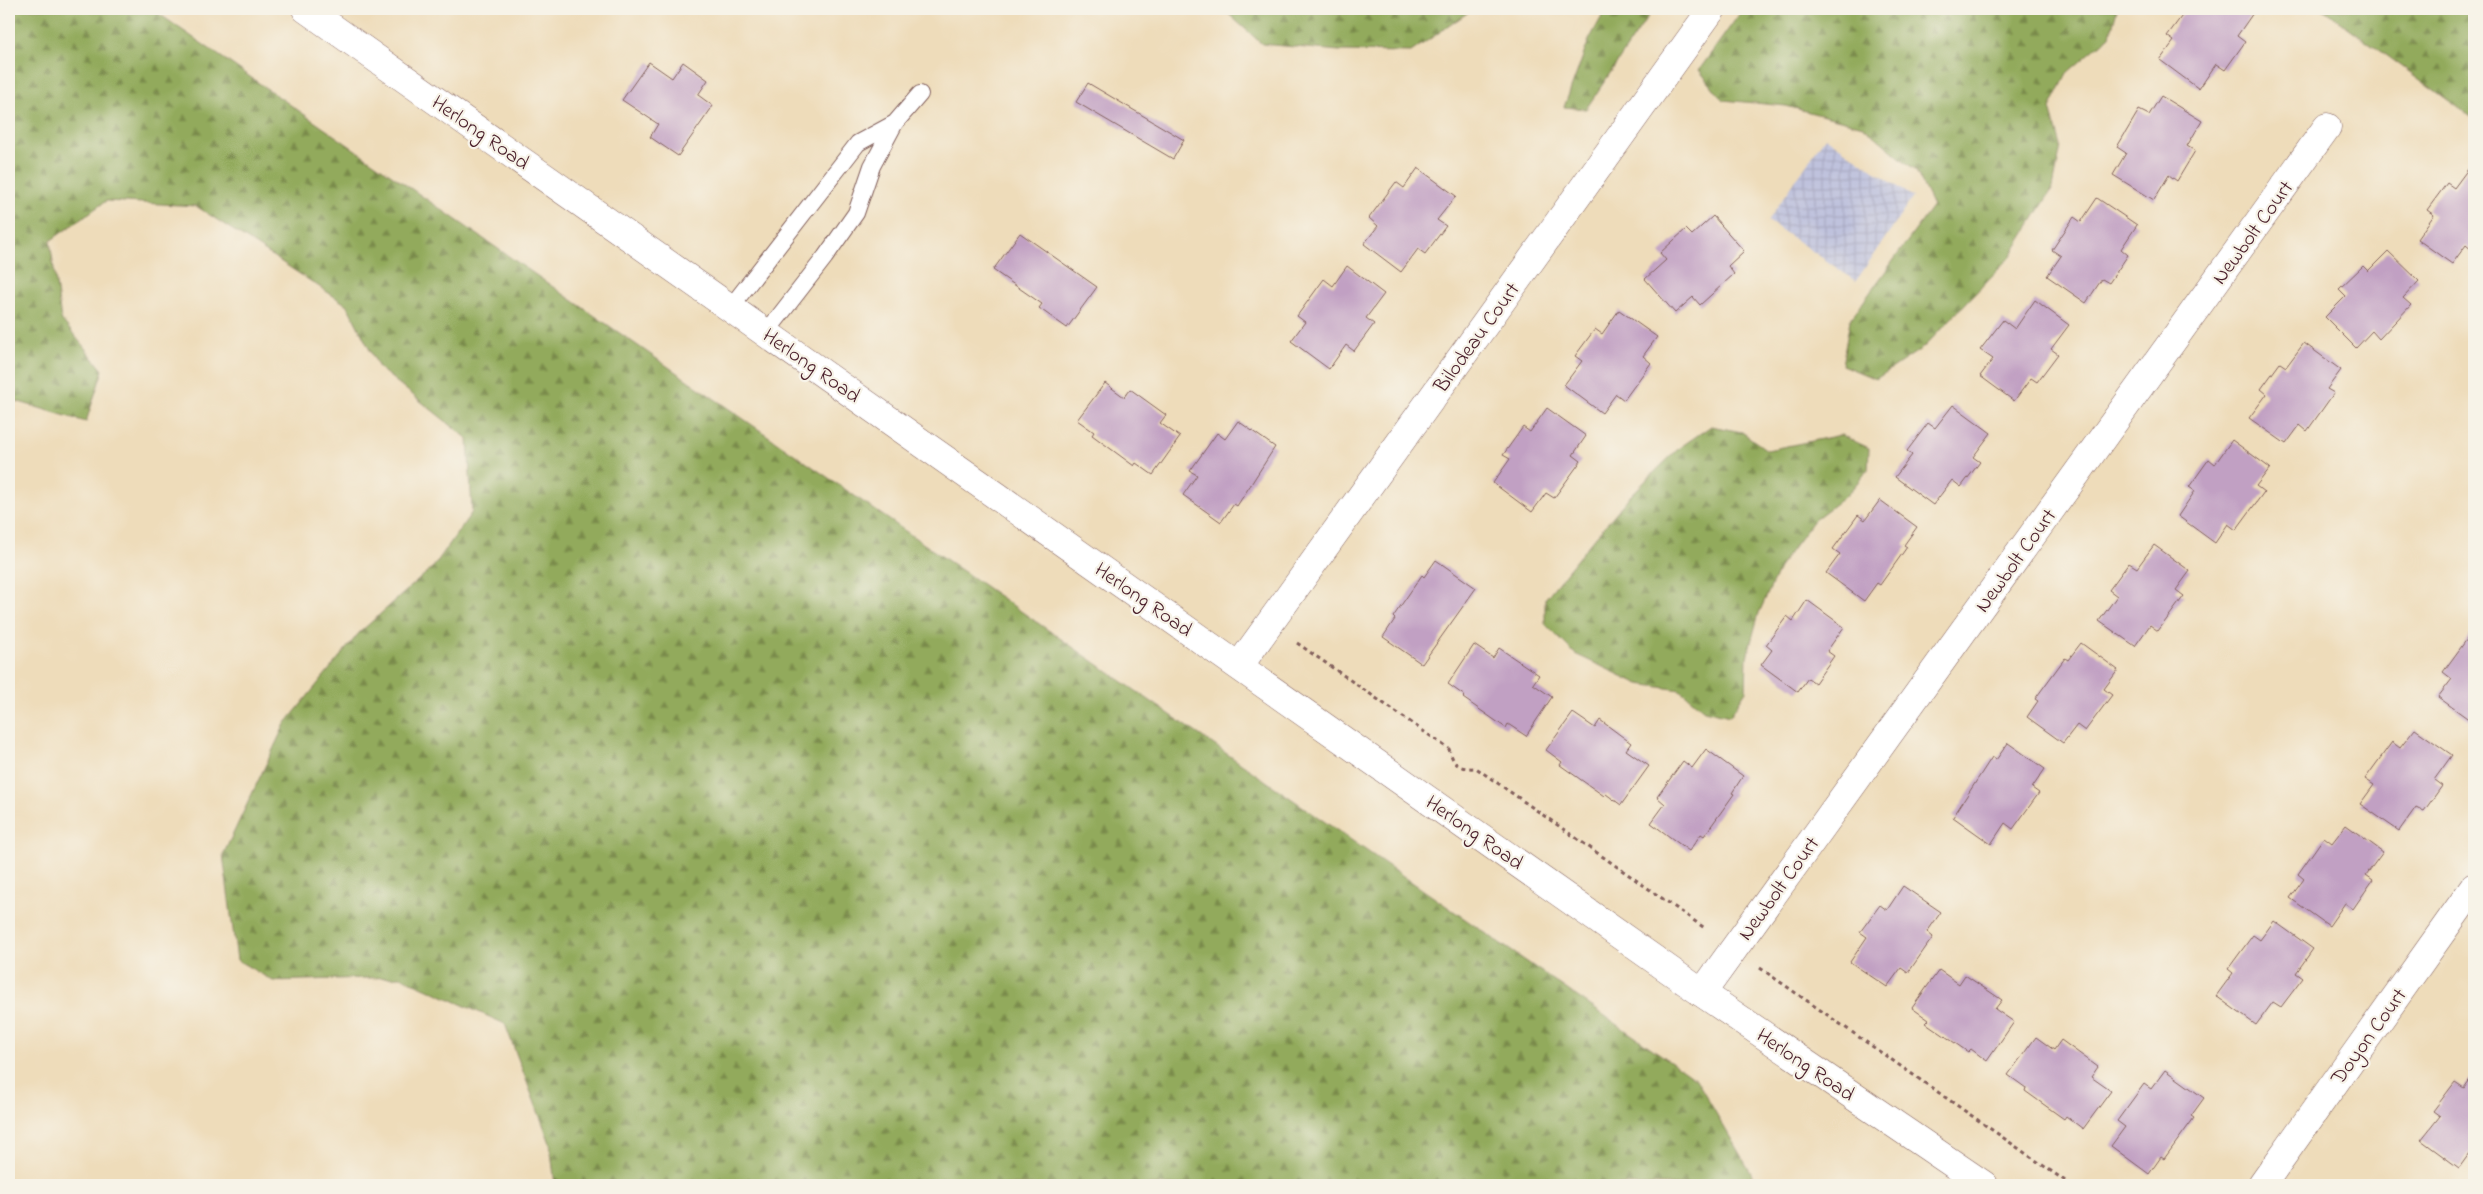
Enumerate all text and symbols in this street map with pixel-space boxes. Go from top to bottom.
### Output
street label: Herlong Road [424,89,535,180]
street label: Newbolt Court [2206,175,2302,291]
street label: Bilodeau Court [1427,277,1528,400]
street label: Herlong Road [755,322,866,413]
street label: Newbolt Court [1969,503,2065,619]
street label: Herlong Road [1087,556,1198,647]
street label: Herlong Road [1418,789,1529,880]
street label: Newbolt Court [1732,831,1828,947]
street label: Doyon Court [2324,983,2417,1094]
street label: Herlong Road [1748,1022,1860,1112]

